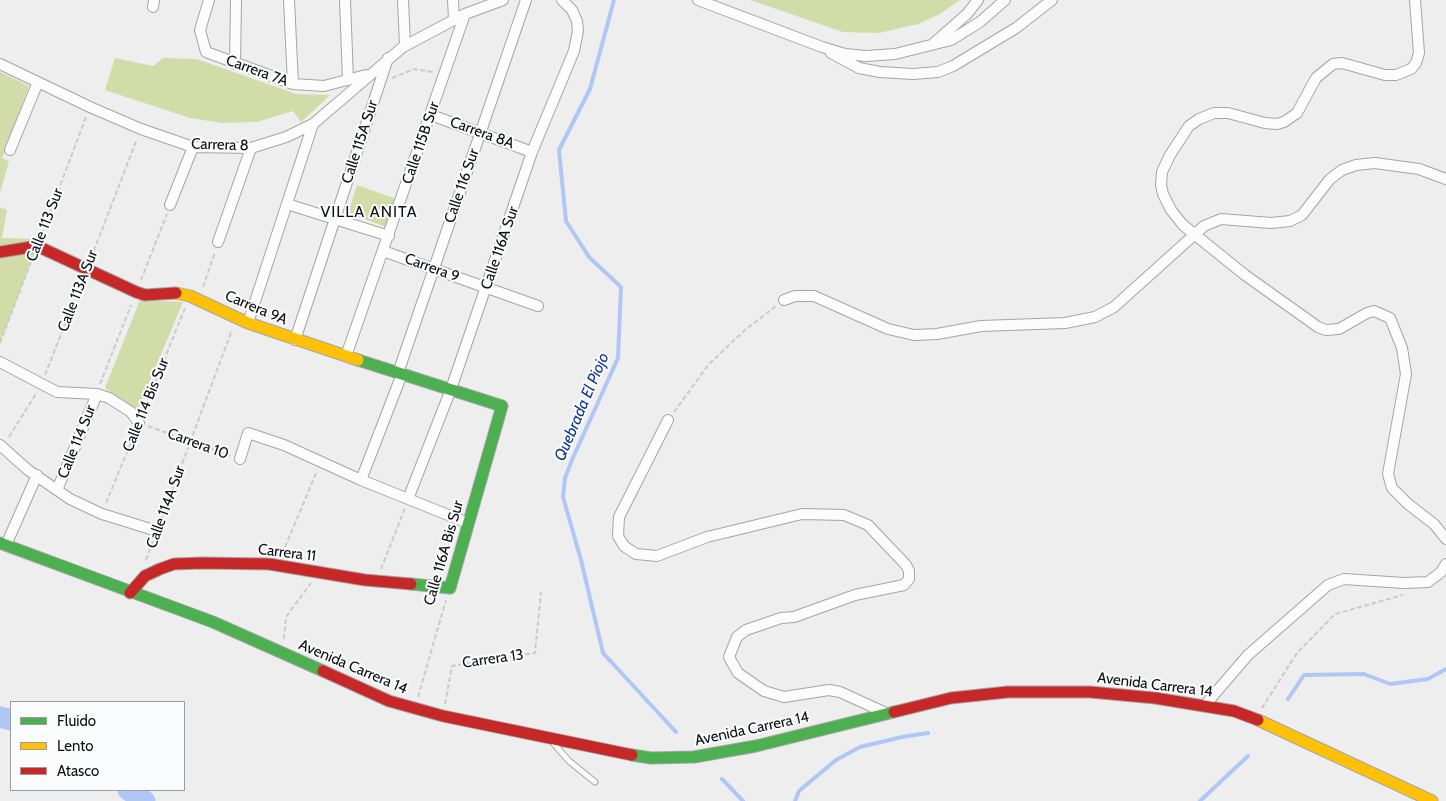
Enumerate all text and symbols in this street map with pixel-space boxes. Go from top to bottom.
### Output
street label: Carrera 7A [224,51,290,91]
street label: Calle 115A Sur [338,98,382,186]
street label: Calle 115B Sur [398,99,444,187]
street label: Carrera 8A [447,113,517,153]
street label: Carrera 8 [191,135,249,155]
street label: Calle 116 Sur [441,146,483,226]
street label: Calle 113 Sur [23,186,67,264]
district label: VILLA ANITA [319,202,419,222]
street label: Calle 116A Sur [477,204,523,292]
street label: Calle 113A Sur [54,248,102,334]
street label: Carrera 9 [402,250,462,286]
street label: Carrera 9A [222,287,290,329]
water label: Quebrada El Piojo [551,350,613,464]
street label: Calle 114 Bis Sur [119,356,173,454]
street label: Calle 114 Sur [54,403,100,481]
street label: Carrera 10 [165,425,231,463]
street label: Calle 114A Sur [143,463,189,551]
street label: Calle 116A Bis Sur [420,498,468,608]
street label: Carrera 11 [257,541,317,565]
street label: Avenida Carrera 14 [296,636,410,698]
street label: Carrera 13 [461,646,525,672]
street label: Avenida Carrera 14 [1096,669,1214,701]
legend [10,701,185,791]
street label: Avenida Carrera 14 [693,708,811,750]
text: Fluido [57,712,96,730]
text: Lento [57,737,94,755]
text: Atasco [57,762,99,780]

